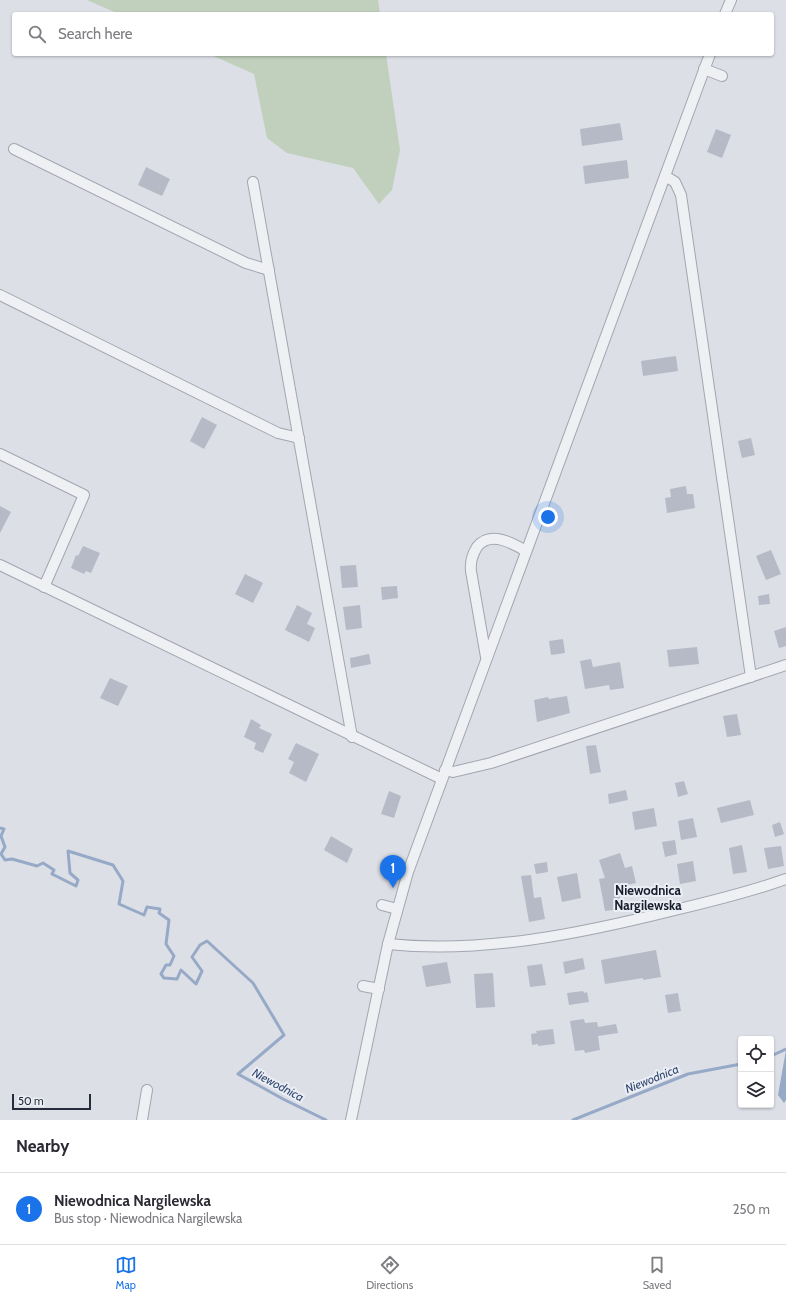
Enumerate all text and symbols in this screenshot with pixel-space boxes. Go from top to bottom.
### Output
search box [12,12,774,56]
icon: search [26,23,48,45]
text: Search here [58,25,133,43]
your location [538,507,558,527]
pin: 1 [380,855,406,888]
district label: Niewodnica Nargilewska [614,882,682,913]
map controls [738,1036,774,1108]
button: locate [738,1036,774,1072]
water label: Niewodnica [623,1061,681,1096]
water label: Niewodnica [250,1065,307,1104]
button: layers [738,1072,774,1108]
scale bar [12,1092,91,1111]
text: 50 m [18,1094,44,1108]
text: Nearby [16,1136,69,1156]
text: Niewodnica Nargilewska [54,1192,211,1210]
text: 1 [27,1201,31,1217]
text: 250 m [733,1201,770,1217]
text: Bus stop · Niewodnica Nargilewska [54,1210,242,1226]
tab: Map [115,1254,137,1292]
tab: Directions [366,1254,413,1292]
tab: Saved [643,1254,671,1292]

